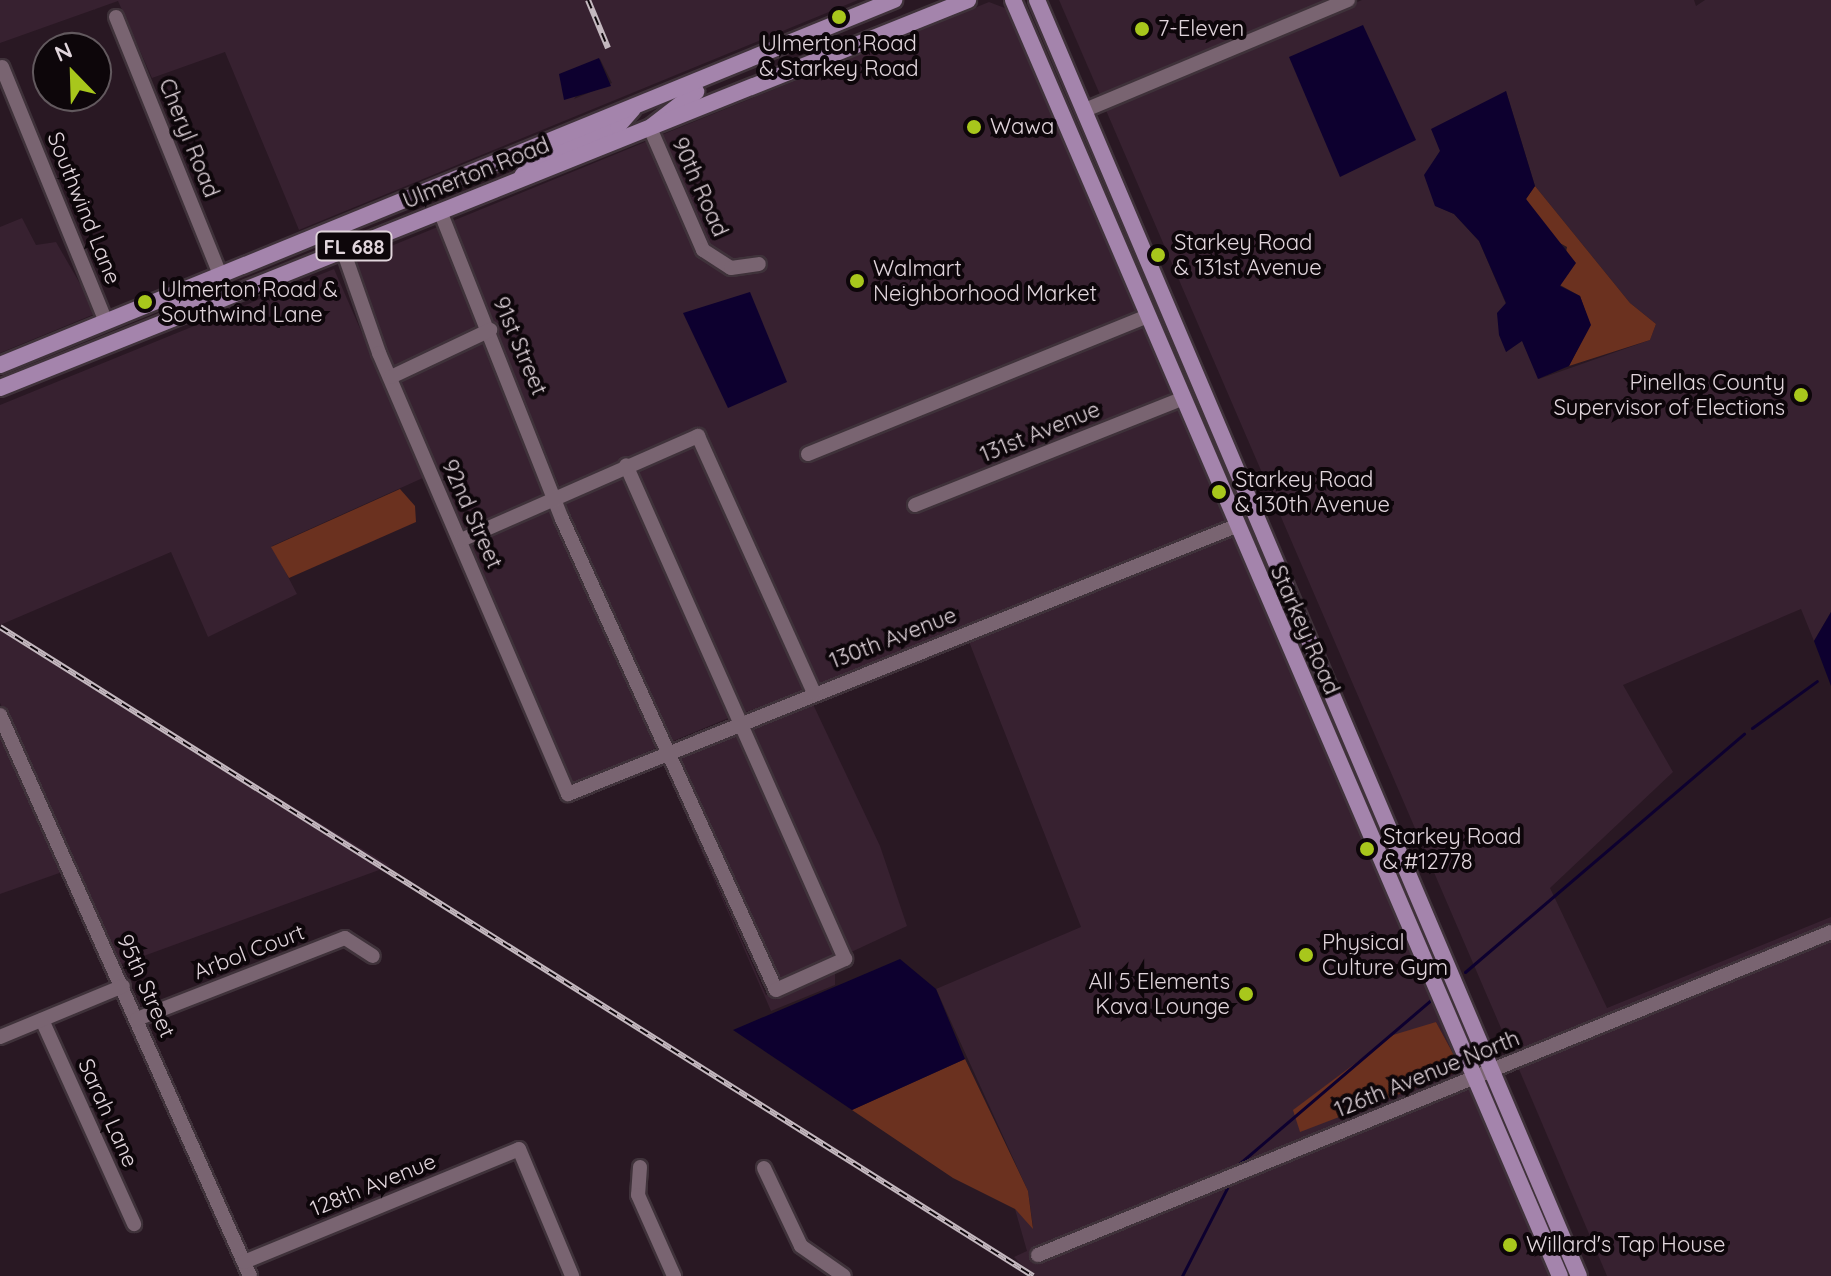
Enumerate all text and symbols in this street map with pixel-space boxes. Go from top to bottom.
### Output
marker: Ulmerton Road & Starkey Road [830,8,848,26]
place label: 7-Eleven [1158,16,1244,42]
marker: 7-Eleven [1133,20,1151,38]
place label: Ulmerton Road & Starkey Road [759,30,919,82]
north arrow [32,32,112,112]
text: N [50,36,76,68]
street label: Cheryl Road [153,75,225,201]
place label: Wawa [990,114,1054,140]
marker: Wawa [965,118,983,136]
street label: Southwind Lane [41,128,127,288]
street label: Ulmerton Road [399,132,553,214]
street label: 90th Road [666,133,734,241]
place label: Starkey Road & 131st Avenue [1174,229,1322,280]
road number: FL 688 [314,230,394,262]
marker: Starkey Road & 131st Avenue [1149,246,1167,264]
place label: Walmart Neighborhood Market [873,255,1097,306]
marker: Walmart Neighborhood Market [848,272,866,290]
place label: Ulmerton Road & Southwind Lane [161,276,338,328]
marker: Ulmerton Road & Southwind Lane [136,293,154,311]
street label: 91st Street [487,293,553,399]
place label: Pinellas County Supervisor of Elections [1553,369,1785,420]
marker: Pinellas County Supervisor of Elections [1792,386,1810,404]
street label: 131st Avenue [976,396,1104,468]
street label: 92nd Street [436,455,508,573]
place label: Starkey Road & 130th Avenue [1235,466,1390,518]
marker: Starkey Road & 130th Avenue [1210,483,1228,501]
street label: Starkey Road [1265,561,1345,699]
street label: 130th Avenue [826,602,960,674]
place label: Starkey Road & #12778 [1383,823,1521,874]
marker: Starkey Road & #12778 [1358,840,1376,858]
street label: Arbol Court [190,919,308,985]
place label: Physical Culture Gym [1322,929,1448,980]
street label: 95th Street [111,930,181,1042]
marker: Physical Culture Gym [1297,946,1315,964]
place label: All 5 Elements Kava Lounge [1088,968,1230,1020]
marker: All 5 Elements Kava Lounge [1237,985,1255,1003]
street label: 126th Avenue North [1331,1025,1523,1123]
street label: Sarah Lane [72,1055,144,1171]
street label: 128th Avenue [306,1148,440,1222]
place label: Willard's Tap House [1526,1232,1725,1258]
marker: Willard's Tap House [1501,1236,1519,1254]

